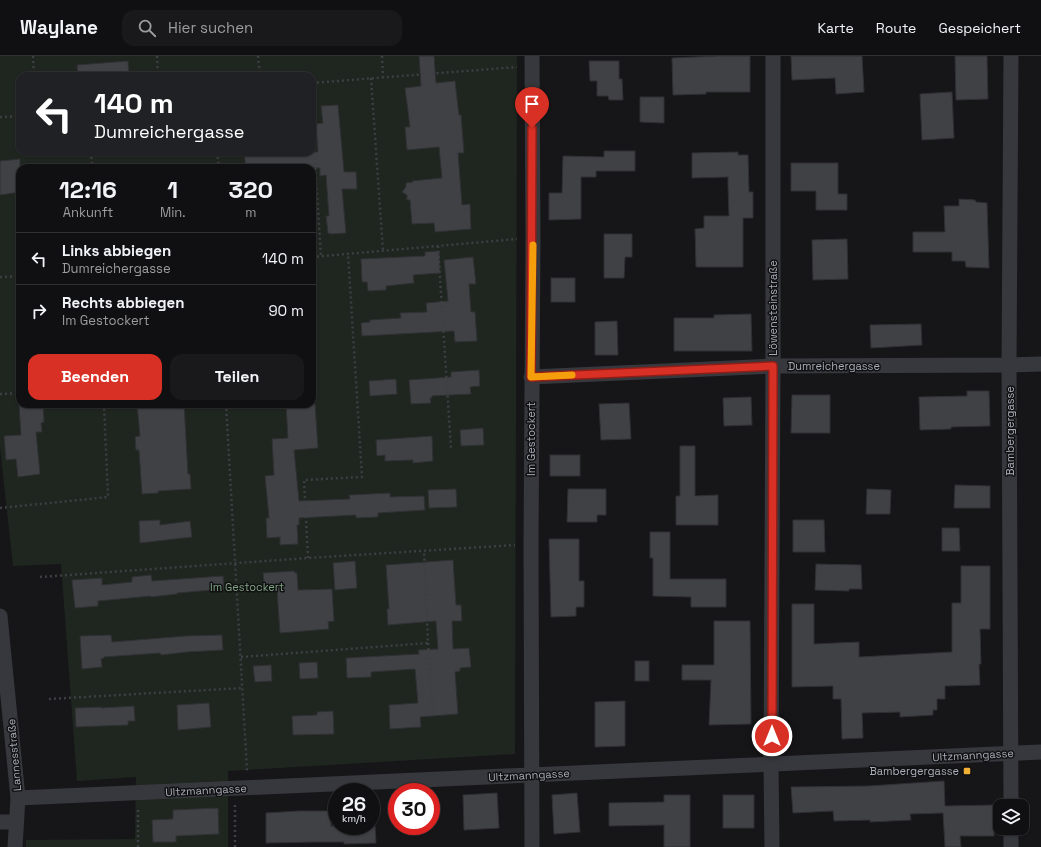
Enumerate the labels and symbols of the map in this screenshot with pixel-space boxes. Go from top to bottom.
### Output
pin [515,87,549,128]
street label: Löwensteinstraße [766,260,780,356]
street label: Dumreichergasse [788,359,880,373]
street label: Bambergergasse [1003,386,1017,476]
street label: Im Gestockert [524,402,538,476]
park label: Im Gestockert [210,580,284,594]
position arrow [751,715,793,757]
street label: Lannesstraße [4,718,24,792]
street label: Ultzmanngasse [932,746,1014,764]
place label: Bambergergasse [869,764,959,778]
street label: Ultzmanngasse [488,766,570,784]
marker: Bambergergasse [962,766,972,776]
street label: Ultzmanngasse [165,781,247,799]
speed limit sign: 30 [388,783,440,835]

